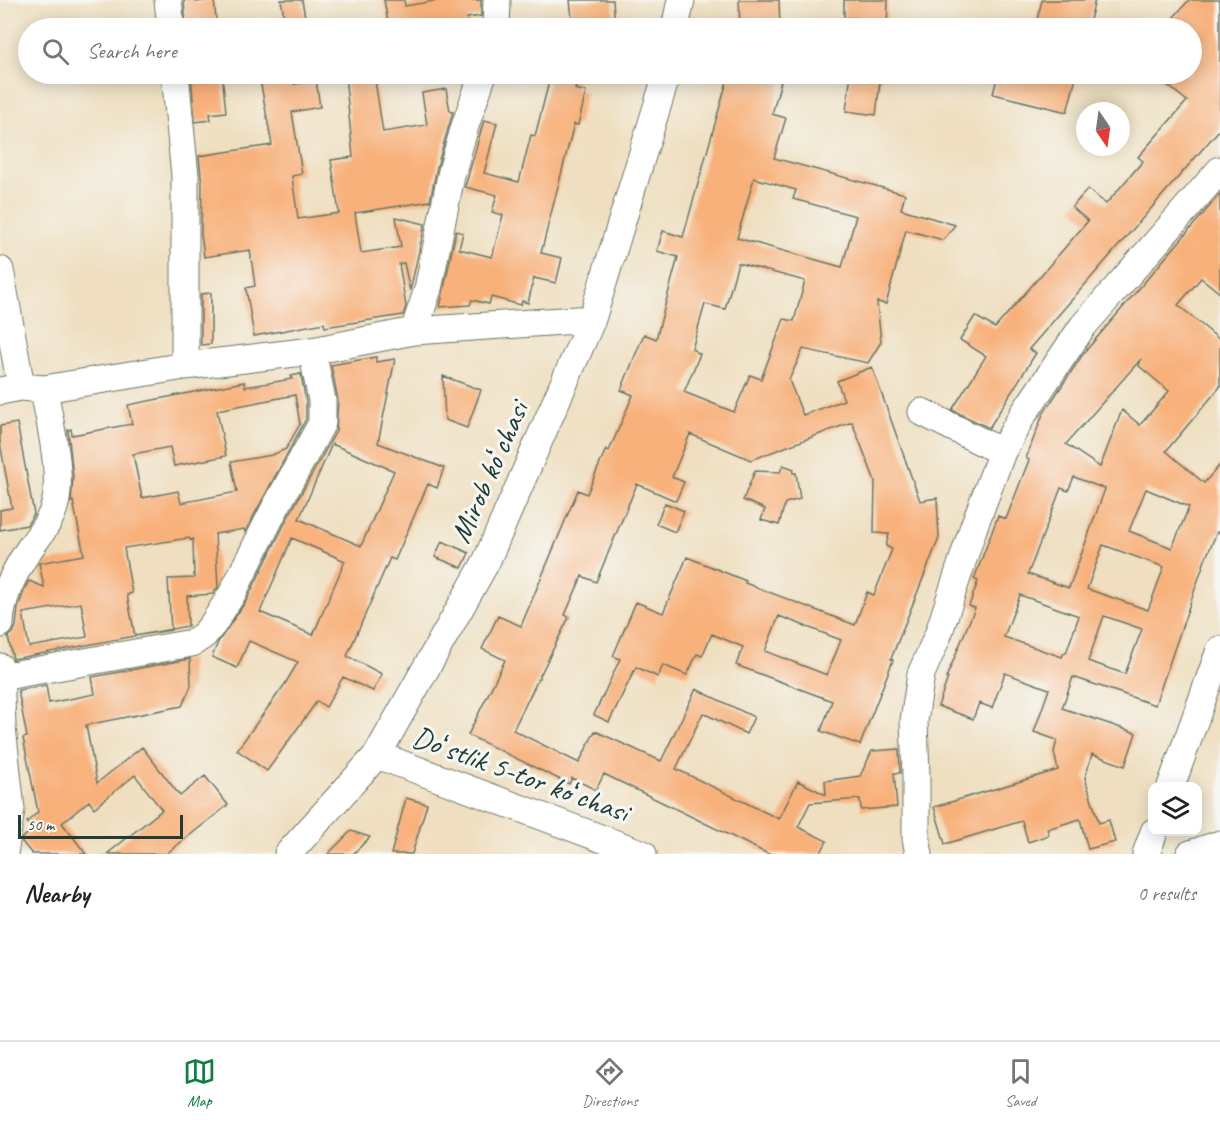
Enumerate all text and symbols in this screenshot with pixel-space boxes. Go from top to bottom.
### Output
search box [18,18,1202,84]
icon: search [39,35,72,68]
text: Search here [87,37,177,65]
north arrow [1076,102,1130,156]
street label: Mirob koʻchasi [441,392,538,549]
street label: Doʻstlik 5-tor koʻchasi [408,717,637,832]
map controls [1148,782,1202,836]
button: layers [1148,782,1202,836]
scale bar [18,812,183,840]
text: 50 m [27,815,54,835]
text: Nearby [24,877,89,910]
text: 0 results [1137,881,1196,906]
tab: Map [183,1055,216,1111]
tab: Directions [582,1055,638,1111]
tab: Saved [1004,1055,1037,1111]

